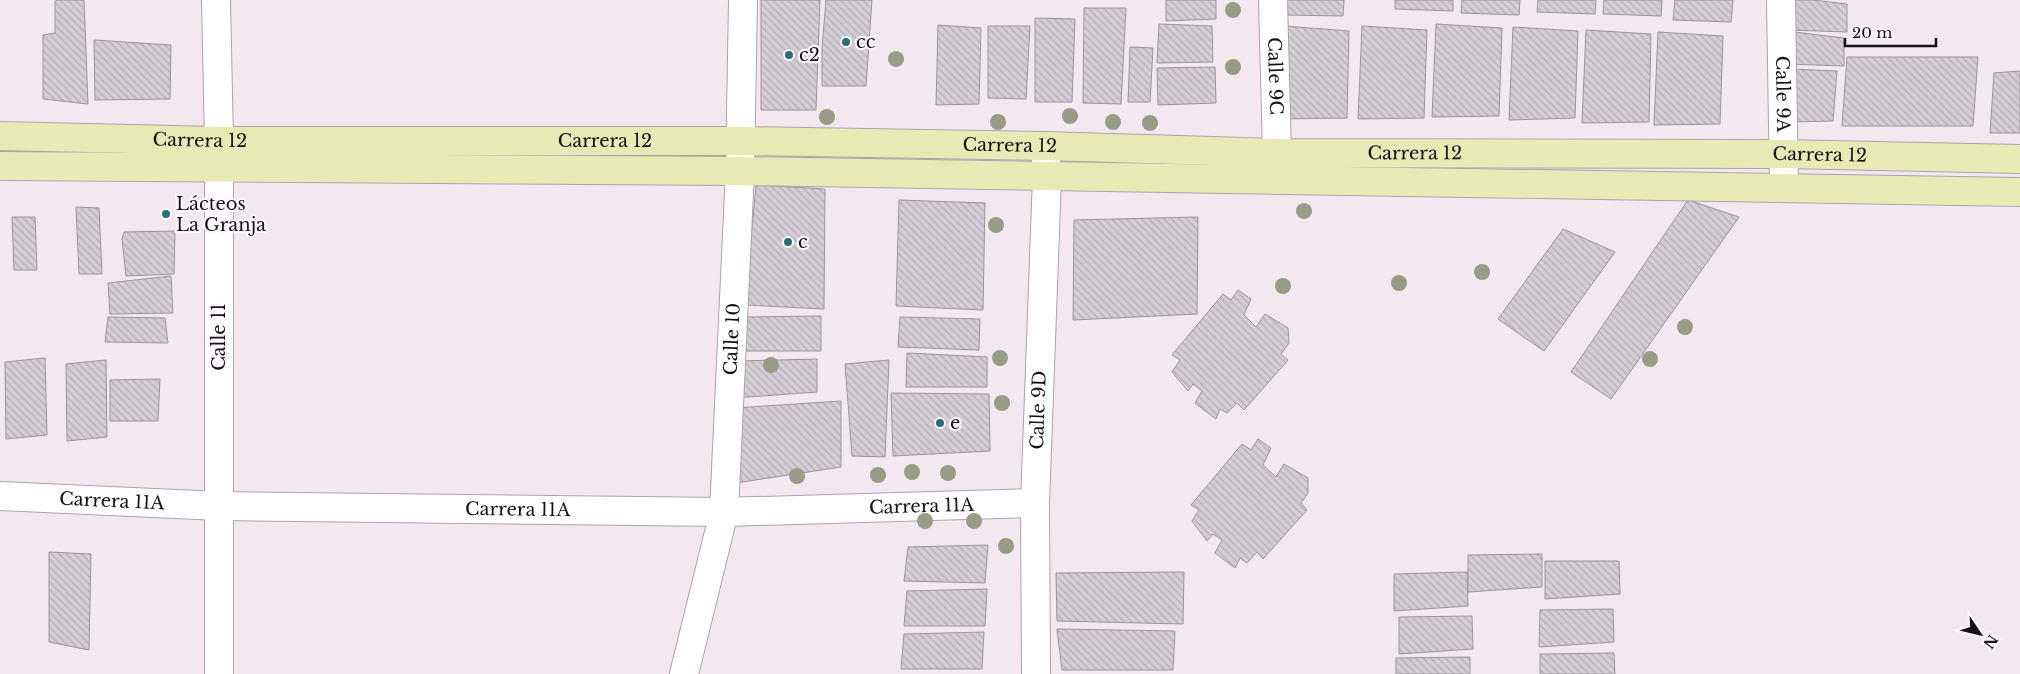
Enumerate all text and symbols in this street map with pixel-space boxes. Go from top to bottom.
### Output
scale bar [1845,15,1936,47]
text: 20 m [1852,23,1892,42]
place label: cc [856,31,876,53]
marker: cc [840,36,852,48]
street label: Calle 9C [1263,37,1287,115]
place label: c2 [799,44,820,66]
marker: c2 [783,49,795,61]
street label: Calle 9A [1771,55,1794,134]
street label: Carrera 12 [153,128,247,152]
street label: Carrera 12 [558,130,652,152]
street label: Carrera 12 [963,134,1057,157]
street label: Carrera 12 [1368,142,1462,164]
street label: Carrera 12 [1773,143,1867,167]
place label: Lácteos La Granja [176,193,266,236]
marker: Lácteos La Granja [160,208,172,220]
place label: c [798,231,808,253]
marker: c [782,236,794,248]
street label: Calle 10 [719,302,745,376]
street label: Calle 11 [208,303,230,371]
street label: Calle 9D [1026,370,1051,450]
place label: e [950,412,960,434]
marker: e [934,417,946,429]
street label: Carrera 11A [59,488,166,515]
street label: Carrera 11A [869,494,976,519]
street label: Carrera 11A [465,498,572,521]
north arrow [1955,609,2005,659]
text: N [1979,631,2002,652]

